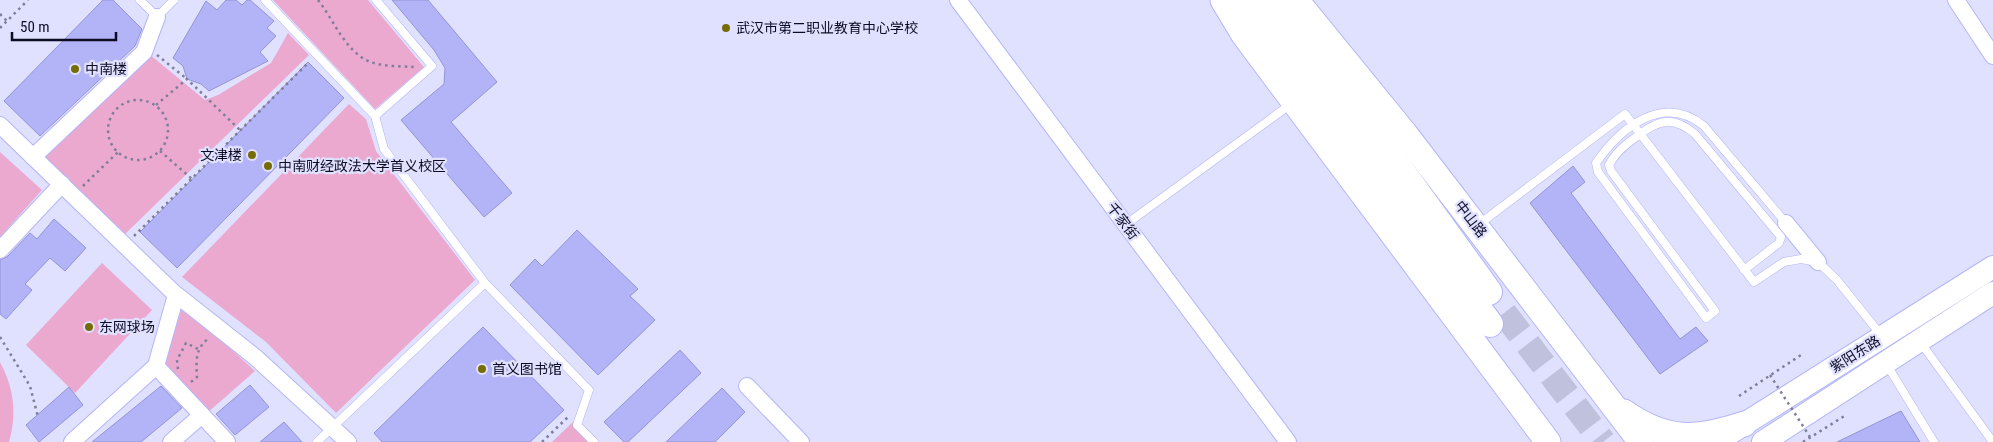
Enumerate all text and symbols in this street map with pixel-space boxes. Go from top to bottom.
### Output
scale bar [12,10,116,42]
text: 50 m [20,18,50,36]
place label: 武汉市第二职业教育中心学校 [736,20,918,36]
marker: 武汉市第二职业教育中心学校 [720,22,732,34]
place label: 中南楼 [85,61,127,77]
marker: 中南楼 [69,63,81,75]
place label: 文津楼 [200,147,242,163]
marker: 文津楼 [246,149,258,161]
place label: 中南财经政法大学首义校区 [278,158,446,174]
marker: 中南财经政法大学首义校区 [262,160,274,172]
street label: 中山路 [1452,198,1490,240]
street label: 千家街 [1104,199,1142,243]
place label: 东网球场 [99,319,155,335]
marker: 东网球场 [83,321,95,333]
street label: 紫阳东路 [1827,332,1883,376]
place label: 首义图书馆 [492,361,562,377]
marker: 首义图书馆 [476,363,488,375]

